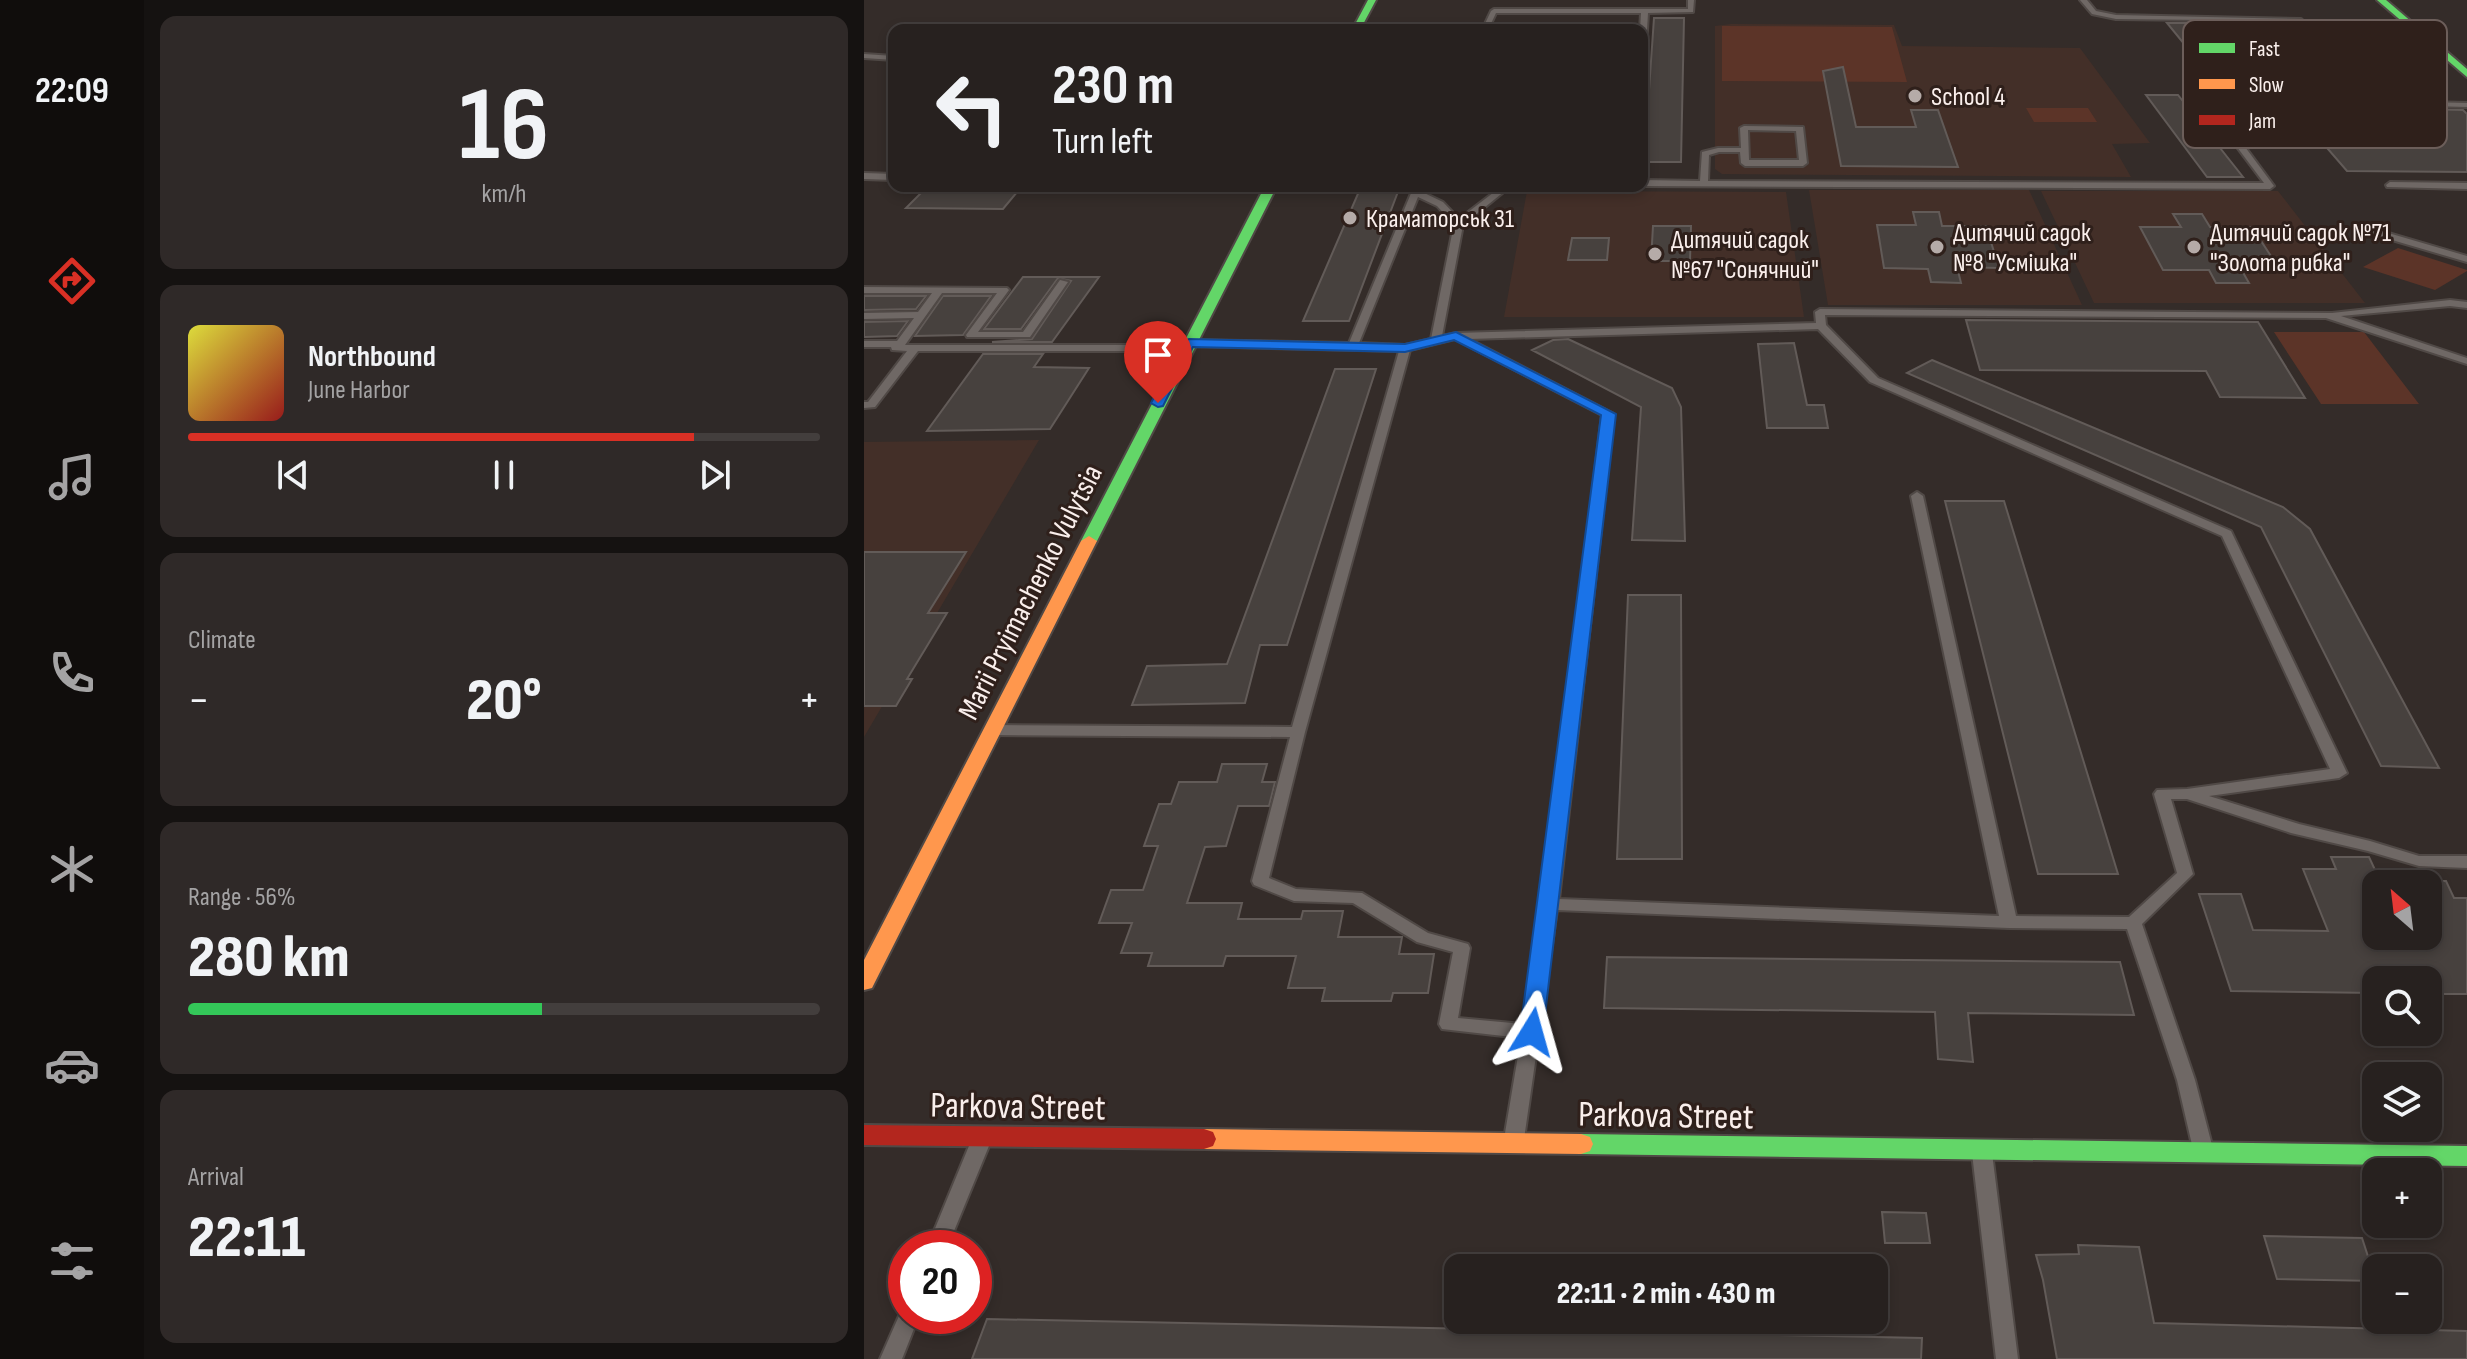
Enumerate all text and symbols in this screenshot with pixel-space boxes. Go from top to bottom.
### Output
legend [2183,20,2447,148]
text: Fast [2249,36,2280,63]
text: 230 m [1052,53,1174,120]
icon: left [920,56,1024,160]
text: 16 [459,64,549,189]
text: 22:09 [35,70,109,113]
text: Slow [2249,72,2284,99]
place label: School 4 [1931,82,2005,113]
marker: School 4 [1906,87,1924,105]
text: Jam [2248,108,2276,135]
text: Turn left [1052,121,1153,164]
text: km/h [482,179,526,210]
place label: Краматорськ 31 [1366,204,1514,235]
marker: Краматорськ 31 [1341,209,1359,227]
place label: Дитячий садок №8 "Усмішка" [1953,218,2091,279]
place label: Дитячий садок №71 "Золота рибка" [2210,218,2391,279]
place label: Дитячий садок №67 "Сонячний" [1671,225,1819,286]
marker: Дитячий садок №8 "Усмішка" [1928,238,1946,256]
marker: Дитячий садок №71 "Золота рибка" [2185,238,2203,256]
marker: Дитячий садок №67 "Сонячний" [1646,245,1664,263]
icon: directions [44,253,100,309]
pin [1124,321,1192,403]
icon: arrive [1136,333,1180,377]
text: Northbound [308,339,436,375]
text: June Harbor [308,375,410,406]
icon: music [44,449,100,505]
icon: previous [271,453,315,497]
icon: pause [482,453,526,497]
icon: next [693,453,737,497]
street label: Marii Pryimachenko Vulytsia [951,459,1111,726]
text: Climate [188,625,256,656]
icon: phone [44,645,100,701]
text: 20° [466,665,542,737]
text: − [188,674,210,727]
text: + [798,674,820,727]
icon: climate [44,841,100,897]
north arrow [2362,870,2442,950]
map controls [2362,870,2442,1334]
text: Range · 56% [188,882,296,913]
text: 280 km [188,922,350,994]
button: search [2362,966,2442,1046]
position arrow [1490,990,1574,1074]
icon: car [44,1037,100,1093]
button: layers [2362,1062,2442,1142]
street label: Parkova Street [930,1084,1106,1131]
street label: Parkova Street [1578,1093,1754,1140]
button: + [2362,1158,2442,1238]
text: Arrival [188,1162,244,1193]
text: 22:11 [188,1202,305,1274]
speed limit sign: 20 [888,1230,992,1334]
icon: filters [44,1233,100,1289]
button: − [2362,1254,2442,1334]
text: 22:11 · 2 min · 430 m [1557,1276,1775,1312]

